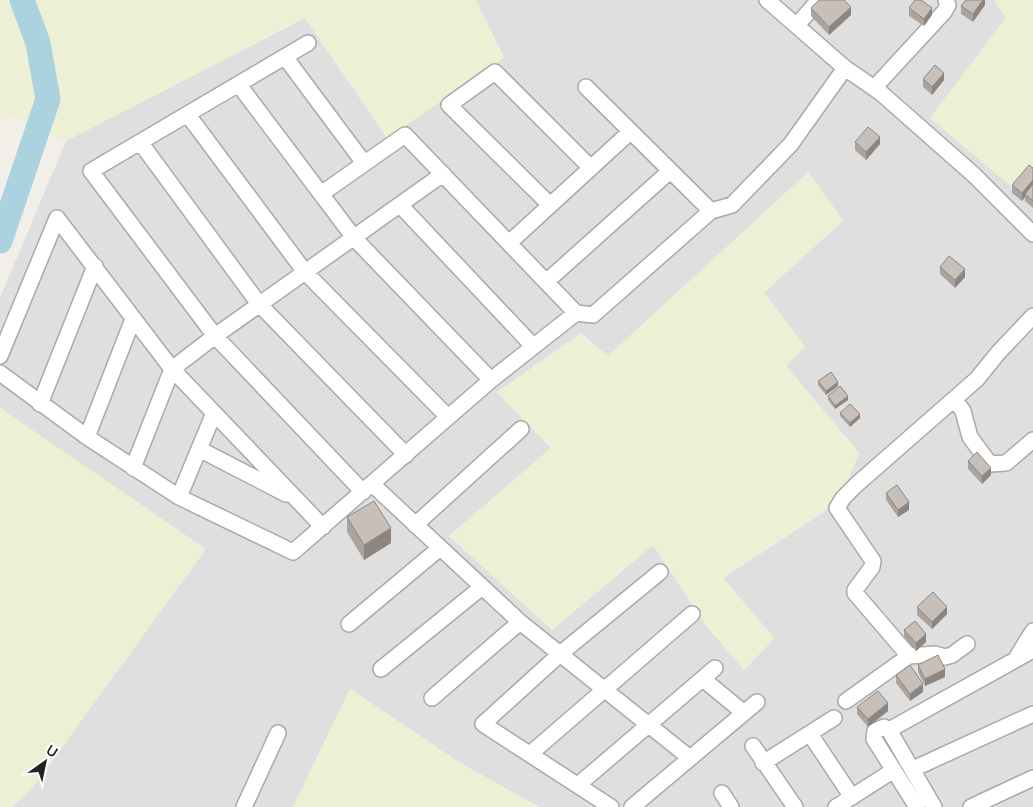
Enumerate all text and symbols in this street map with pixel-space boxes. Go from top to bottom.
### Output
north arrow [20,737,70,787]
text: U [42,741,61,762]

